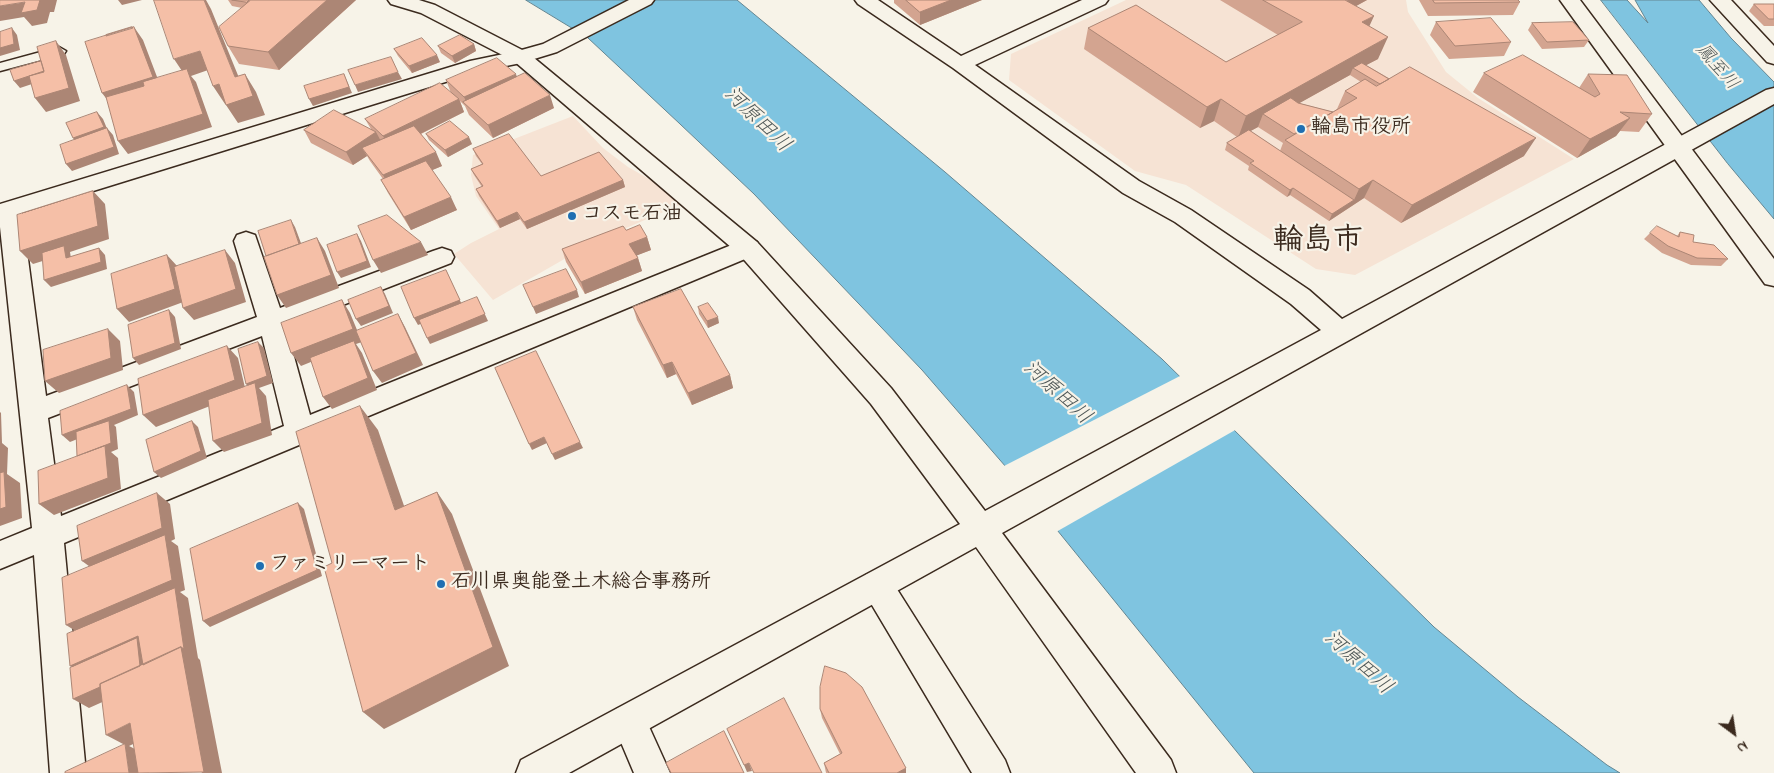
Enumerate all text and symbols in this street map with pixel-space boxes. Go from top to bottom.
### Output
water label: 鳳至川 [1690,41,1742,95]
water label: 河原田川 [717,83,795,159]
place label: 輪島市役所 [1311,117,1411,141]
marker: 輪島市役所 [1295,123,1307,135]
place label: コスモ石油 [582,204,682,228]
marker: コスモ石油 [566,210,578,222]
district label: 輪島市 [1273,225,1363,261]
water label: 河原田川 [1016,357,1096,431]
place label: ファミリーマート [270,554,430,578]
marker: ファミリーマート [254,560,266,572]
place label: 石川県奥能登土木総合事務所 [451,572,711,596]
marker: 石川県奥能登土木総合事務所 [435,578,447,590]
water label: 河原田川 [1317,627,1397,701]
north arrow [1709,708,1759,758]
text: N [1733,735,1751,758]

